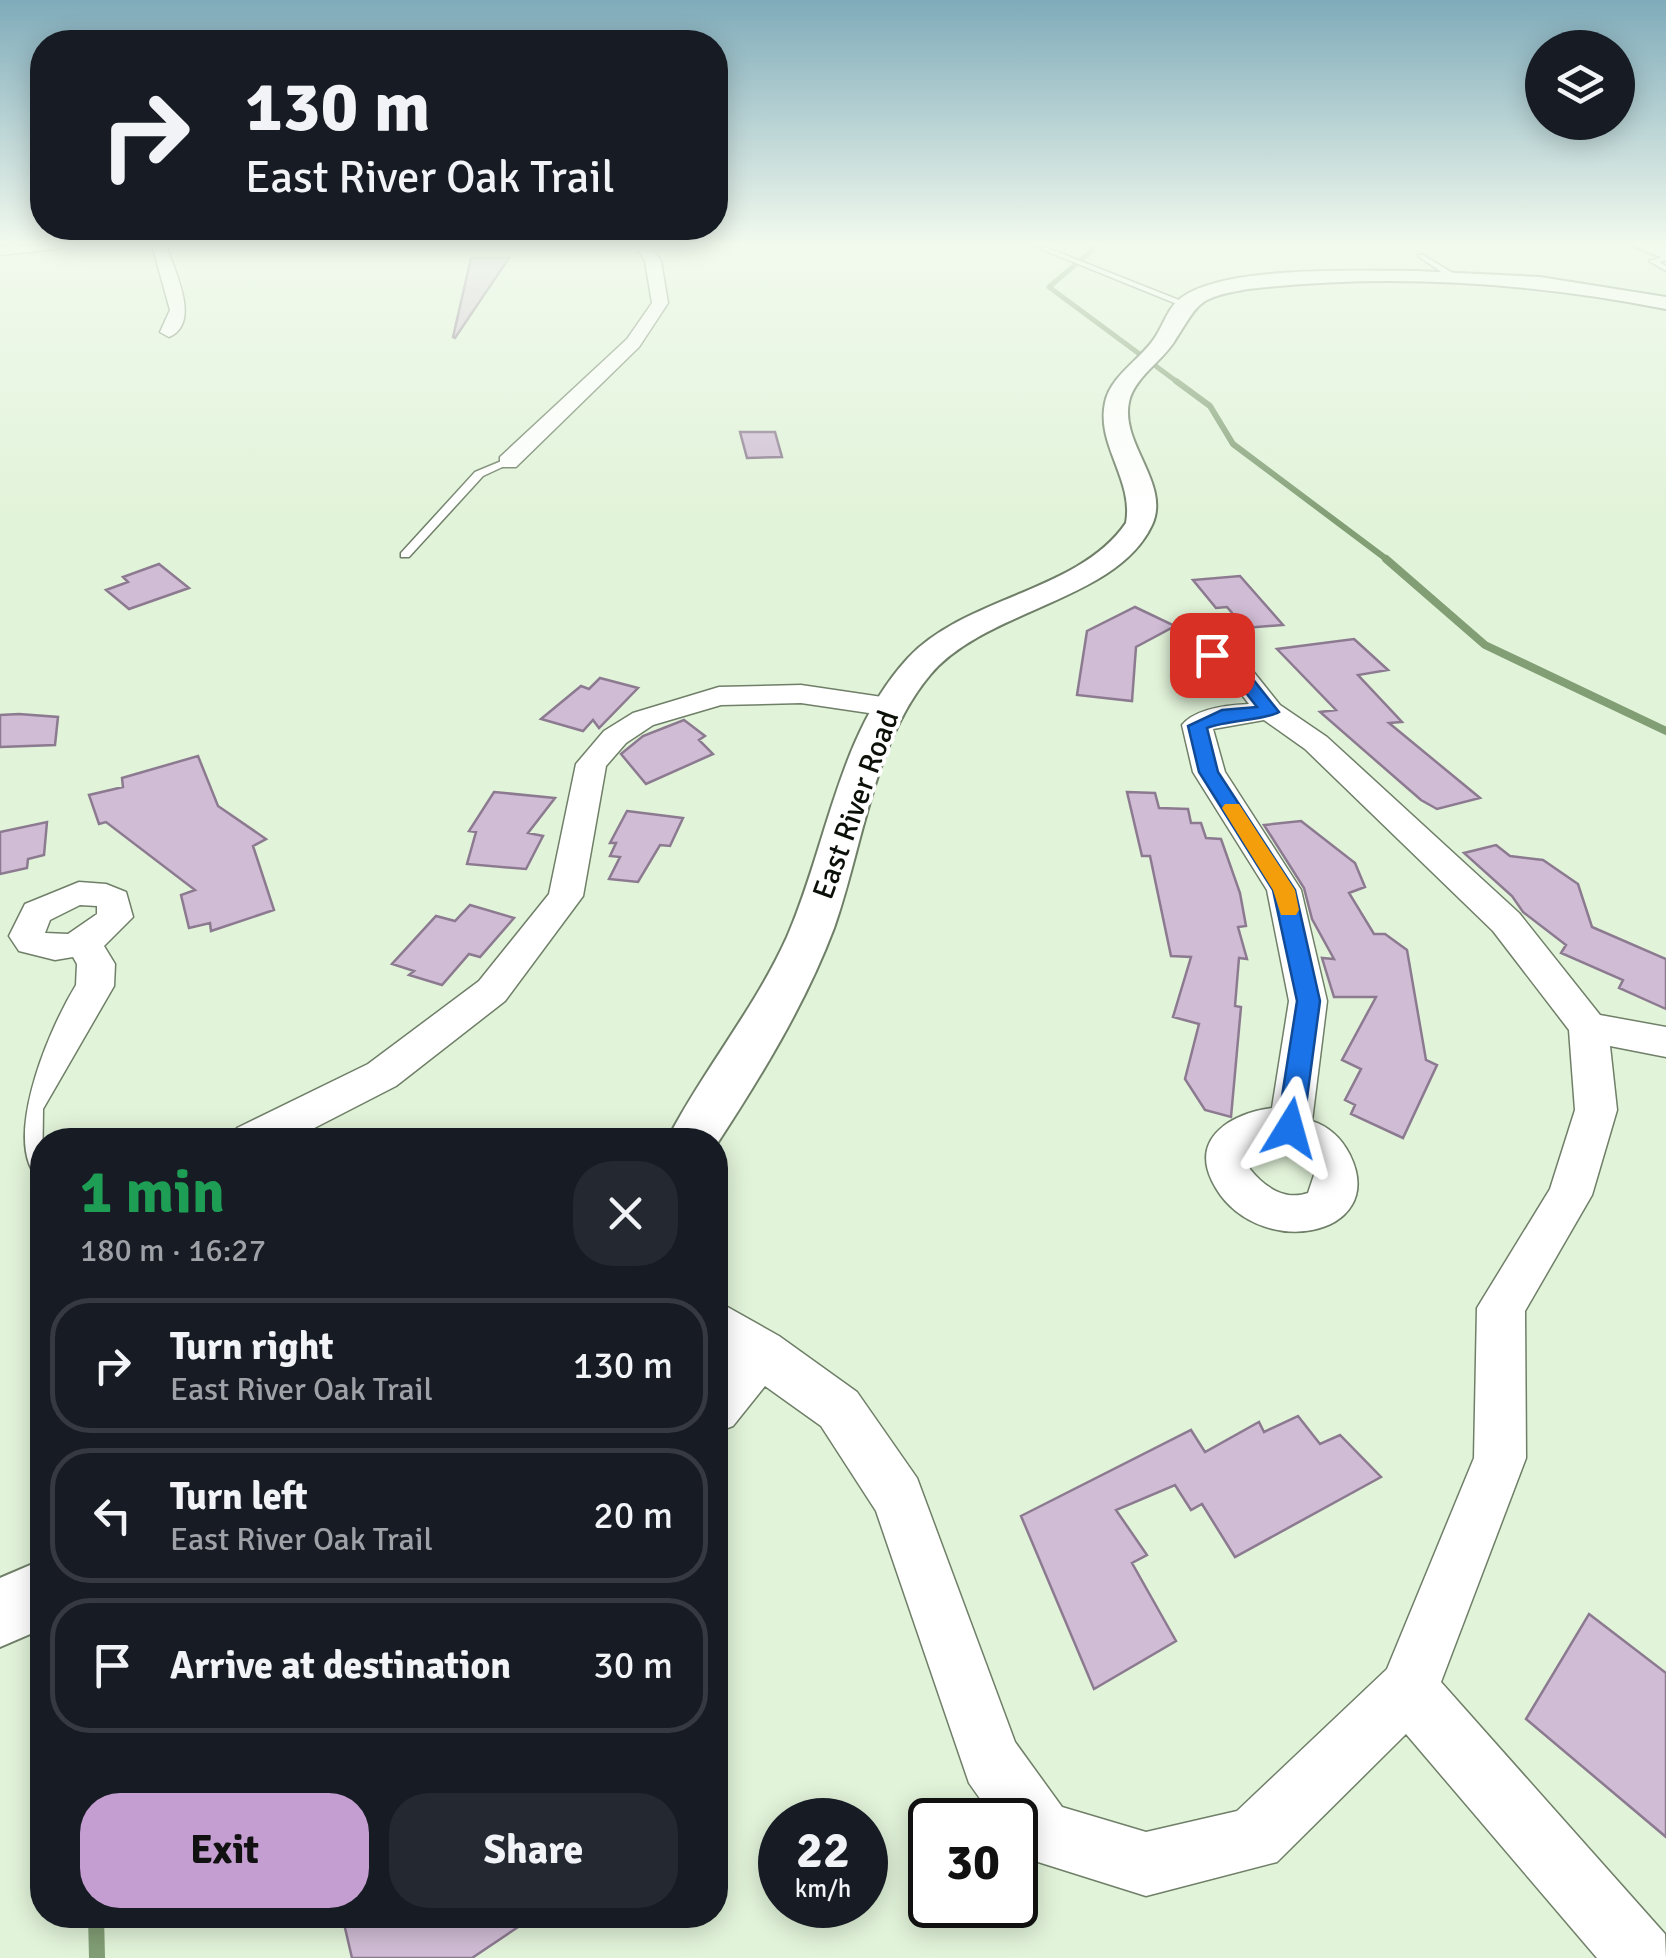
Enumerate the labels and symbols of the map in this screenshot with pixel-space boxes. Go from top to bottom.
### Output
pin [1170,613,1255,698]
street label: East River Road [805,706,907,904]
position arrow [1238,1076,1342,1180]
speed limit sign: 30 [908,1798,1038,1928]

